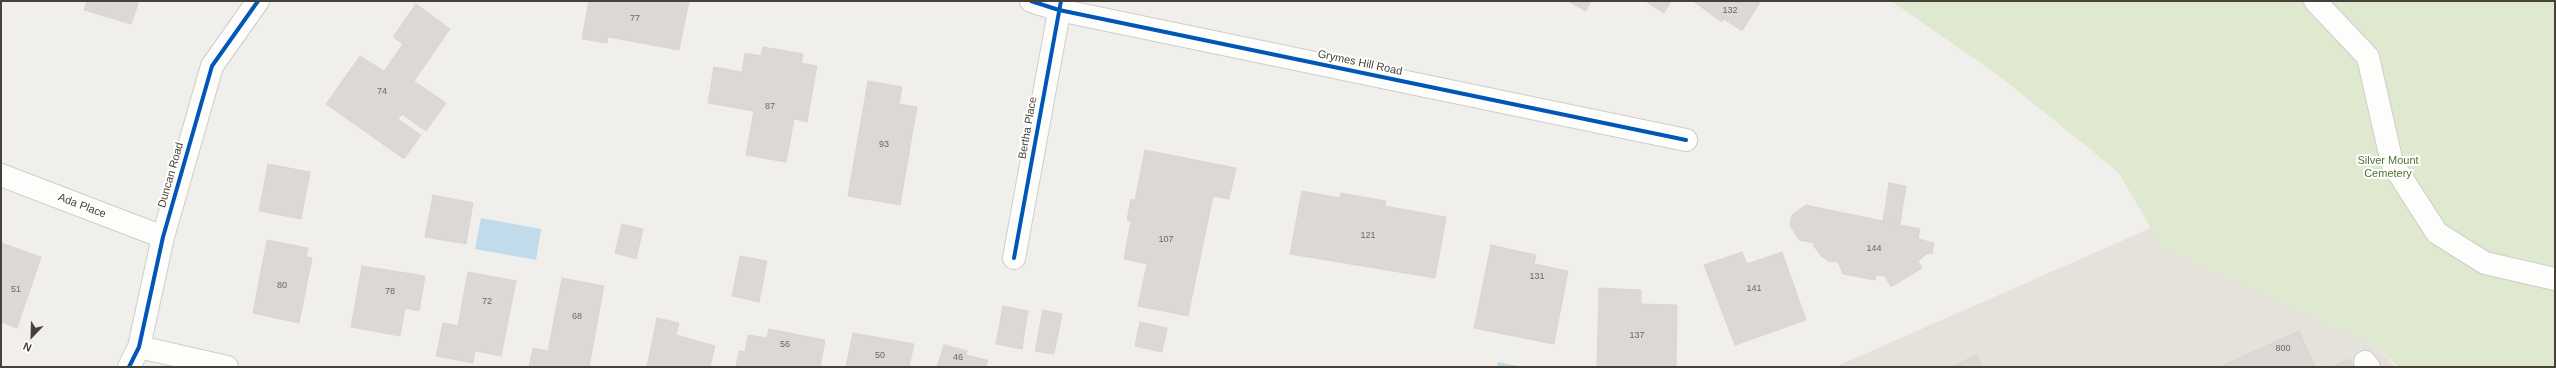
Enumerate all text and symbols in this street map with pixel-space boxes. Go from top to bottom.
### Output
house number: 132 [1722,6,1738,16]
house number: 77 [630,14,640,24]
street label: Grymes Hill Road [1316,48,1404,78]
house number: 74 [377,87,387,97]
street label: Bertha Place [1016,96,1040,160]
house number: 87 [765,102,775,112]
house number: 93 [879,140,889,150]
street label: Duncan Road [155,141,187,209]
park label: Silver Mount Cemetery [2357,154,2419,180]
street label: Ada Place [56,191,108,221]
house number: 121 [1360,231,1376,241]
house number: 107 [1158,235,1174,245]
house number: 144 [1866,244,1882,254]
house number: 131 [1529,272,1545,282]
house number: 80 [277,281,287,291]
house number: 141 [1746,284,1762,294]
house number: 51 [11,285,21,295]
house number: 78 [385,287,395,297]
house number: 72 [482,297,492,307]
house number: 68 [572,312,582,322]
north arrow [12,316,52,356]
house number: 137 [1629,331,1645,341]
text: N [21,340,33,354]
house number: 56 [780,340,790,350]
house number: 800 [2275,344,2291,354]
house number: 50 [875,351,885,361]
house number: 46 [953,353,963,363]

